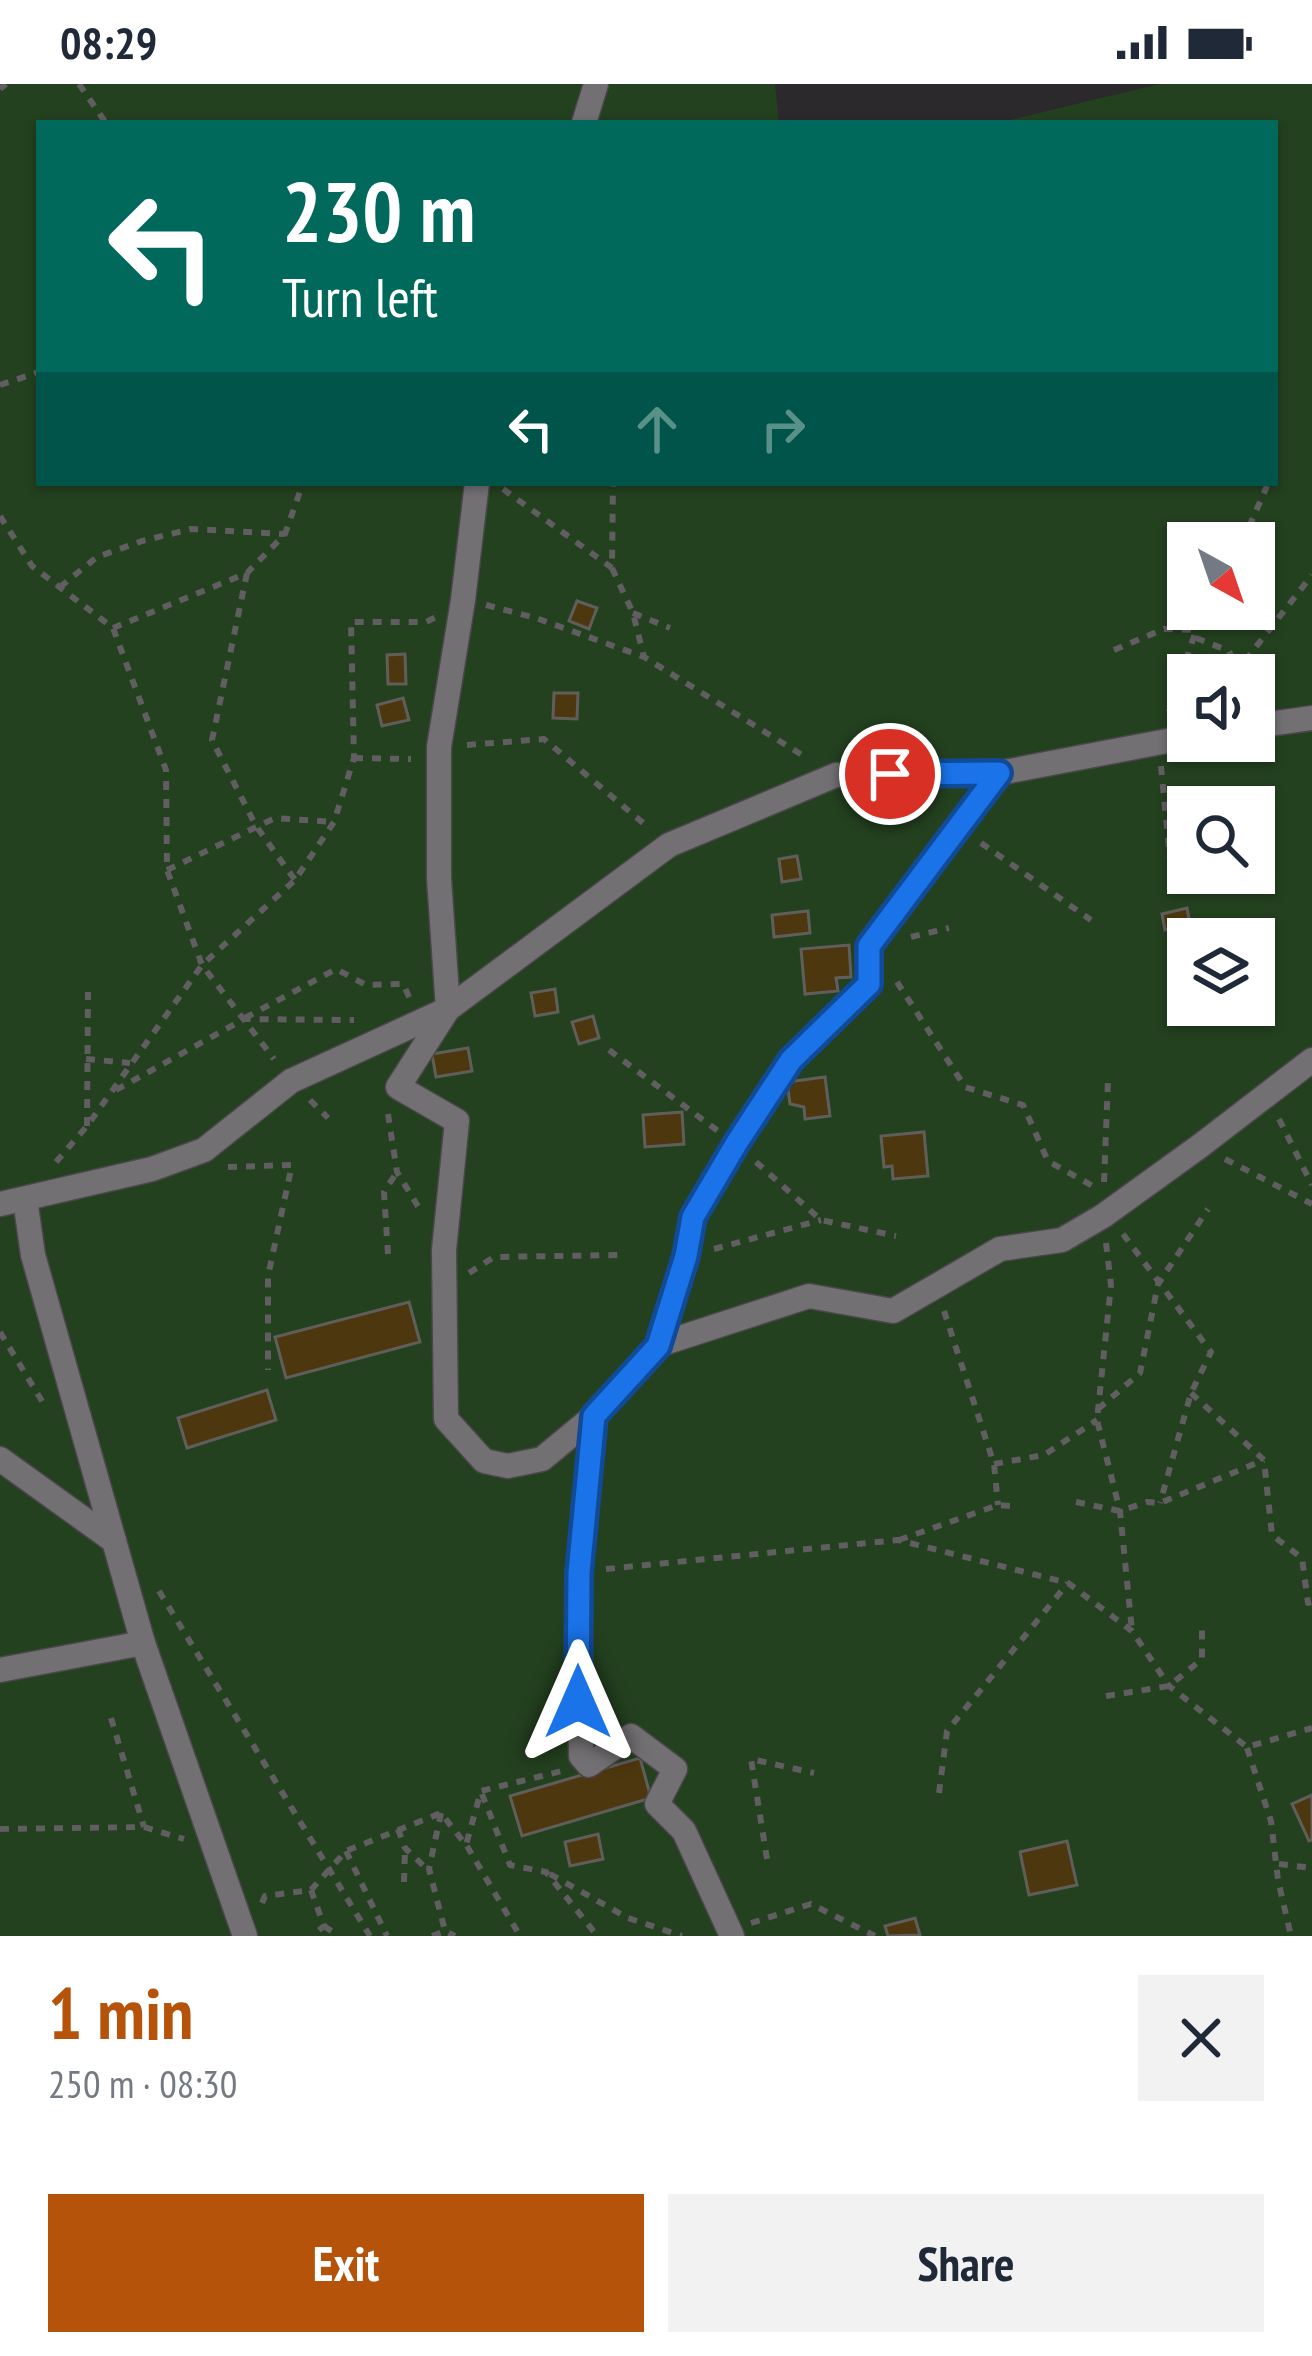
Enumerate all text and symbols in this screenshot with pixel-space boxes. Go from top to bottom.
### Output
text: 08:29 [60,13,157,71]
text: 230 m [282,156,475,265]
icon: left [84,168,240,324]
text: Turn left [282,262,438,332]
icon: left [498,396,564,462]
icon: ahead [624,396,690,462]
icon: right [750,396,816,462]
north arrow [1167,522,1275,630]
map controls [1167,522,1275,1026]
button: sound [1167,654,1275,762]
pin [839,723,941,825]
icon: arrive [857,741,923,807]
button: search [1167,786,1275,894]
button: layers [1167,918,1275,1026]
position arrow [515,1639,641,1765]
text: 1 min [48,1966,193,2059]
button: close [1138,1975,1264,2101]
text: 250 m · 08:30 [48,2058,237,2109]
button: Exit [48,2194,644,2332]
button: Share [668,2194,1264,2332]

